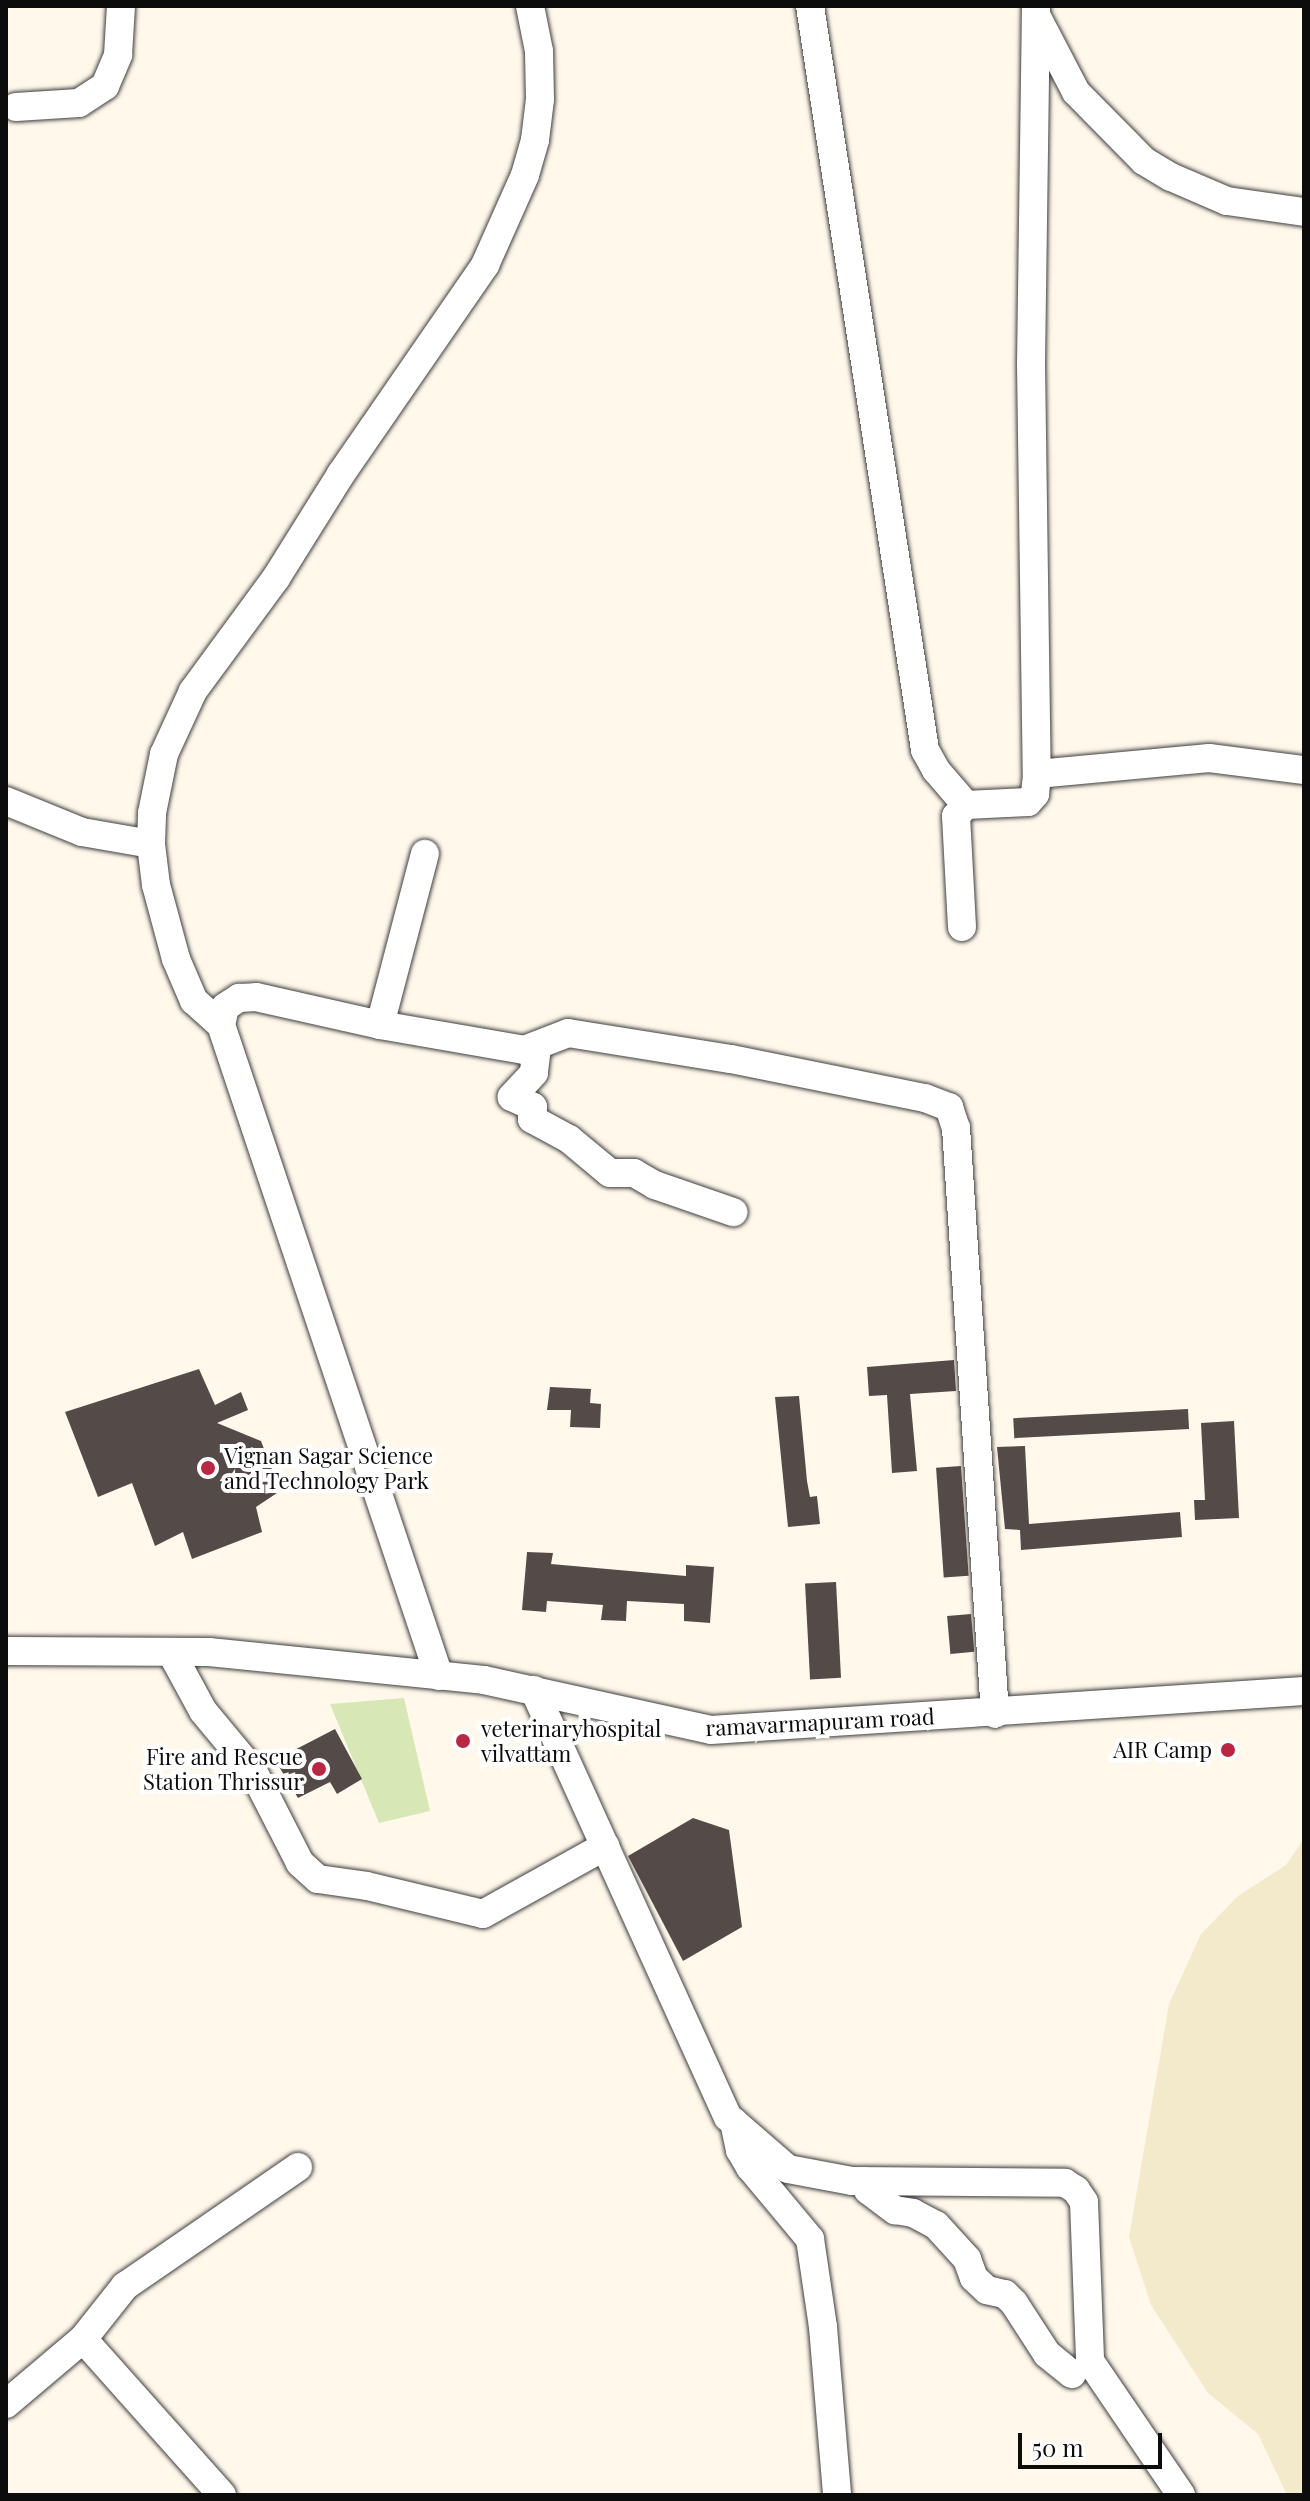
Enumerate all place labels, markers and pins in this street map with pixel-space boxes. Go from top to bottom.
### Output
place label: Vignan Sagar Science and Technology Park [224,1442,434,1494]
marker: Vignan Sagar Science and Technology Park [199,1459,217,1477]
place label: veterinaryhospital vilvattam [481,1715,661,1766]
marker: veterinaryhospital vilvattam [452,1730,474,1752]
place label: AIR Camp [1113,1737,1212,1763]
marker: AIR Camp [1219,1741,1237,1759]
place label: Fire and Rescue Station Thrissur [143,1743,303,1794]
marker: Fire and Rescue Station Thrissur [310,1760,328,1778]

